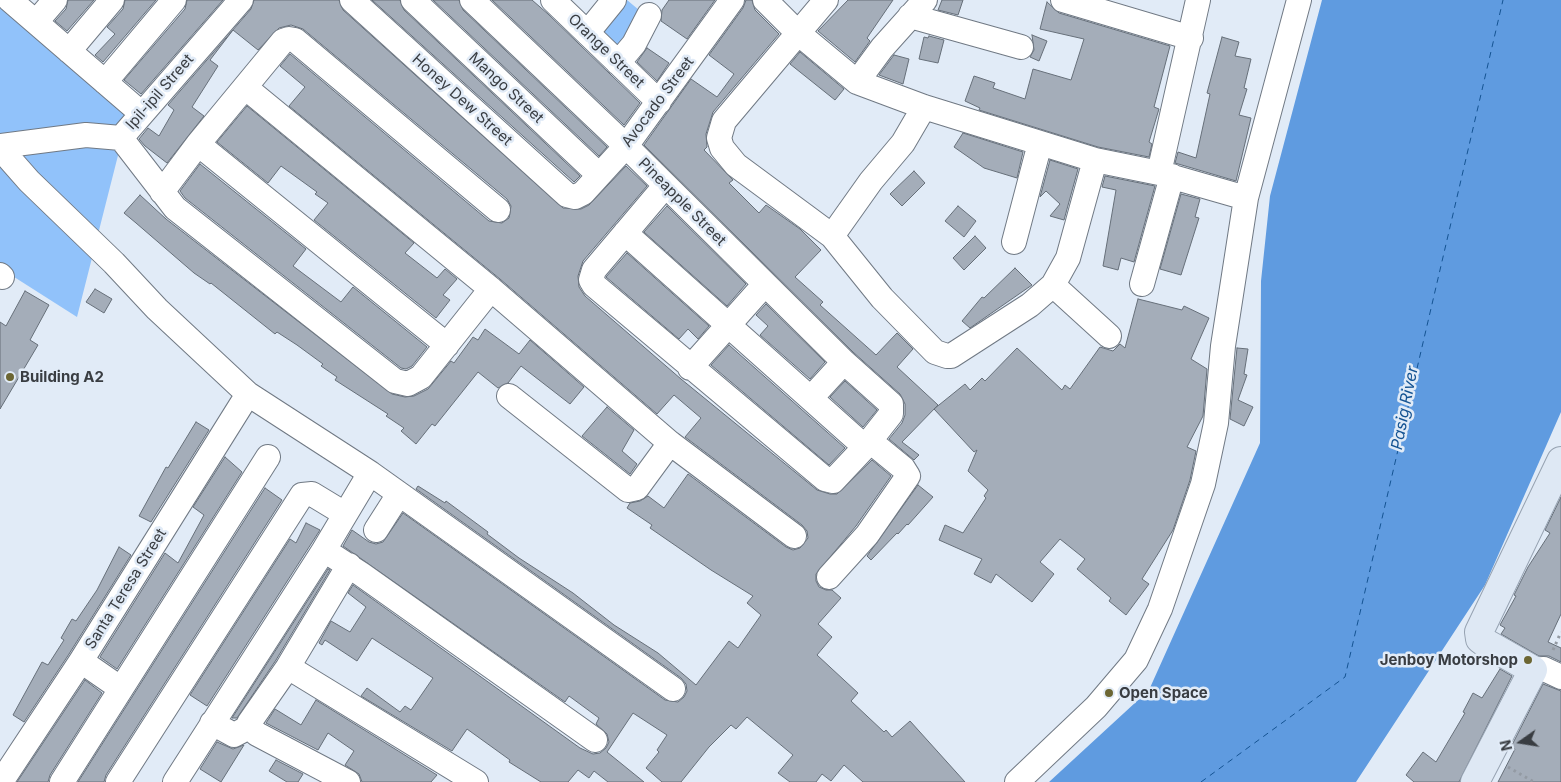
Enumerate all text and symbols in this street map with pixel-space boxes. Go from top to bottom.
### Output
street label: Orange Street [564,10,648,92]
street label: Mango Street [465,49,547,127]
street label: Honey Dew Street [408,50,516,150]
street label: Ipil-ipil Street [122,51,198,133]
street label: Avocado Street [618,53,698,151]
street label: Pineapple Street [634,154,730,250]
water label: Pasig River [1387,365,1423,451]
place label: Building A2 [20,368,104,386]
marker: Building A2 [4,371,16,383]
street label: Santa Teresa Street [82,525,170,653]
place label: Jenboy Motorshop [1380,651,1518,669]
marker: Jenboy Motorshop [1522,654,1534,666]
place label: Open Space [1119,684,1208,702]
marker: Open Space [1103,687,1115,699]
north arrow [1496,717,1546,767]
text: N [1496,738,1515,753]

